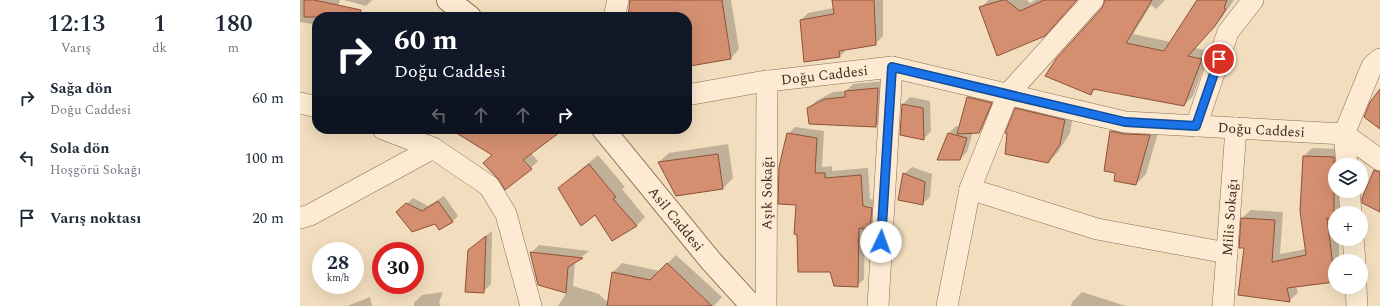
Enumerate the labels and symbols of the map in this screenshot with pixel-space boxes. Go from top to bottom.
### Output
pin [1202,42,1236,76]
street label: Doğu Caddesi [780,59,869,90]
street label: Doğu Caddesi [1217,117,1306,142]
street label: Aşık Sokağı [756,156,777,230]
street label: Milis Sokağı [1216,178,1243,257]
street label: Asil Caddesi [644,182,709,256]
position arrow [860,221,902,263]
speed limit sign: 30 [372,242,424,294]

